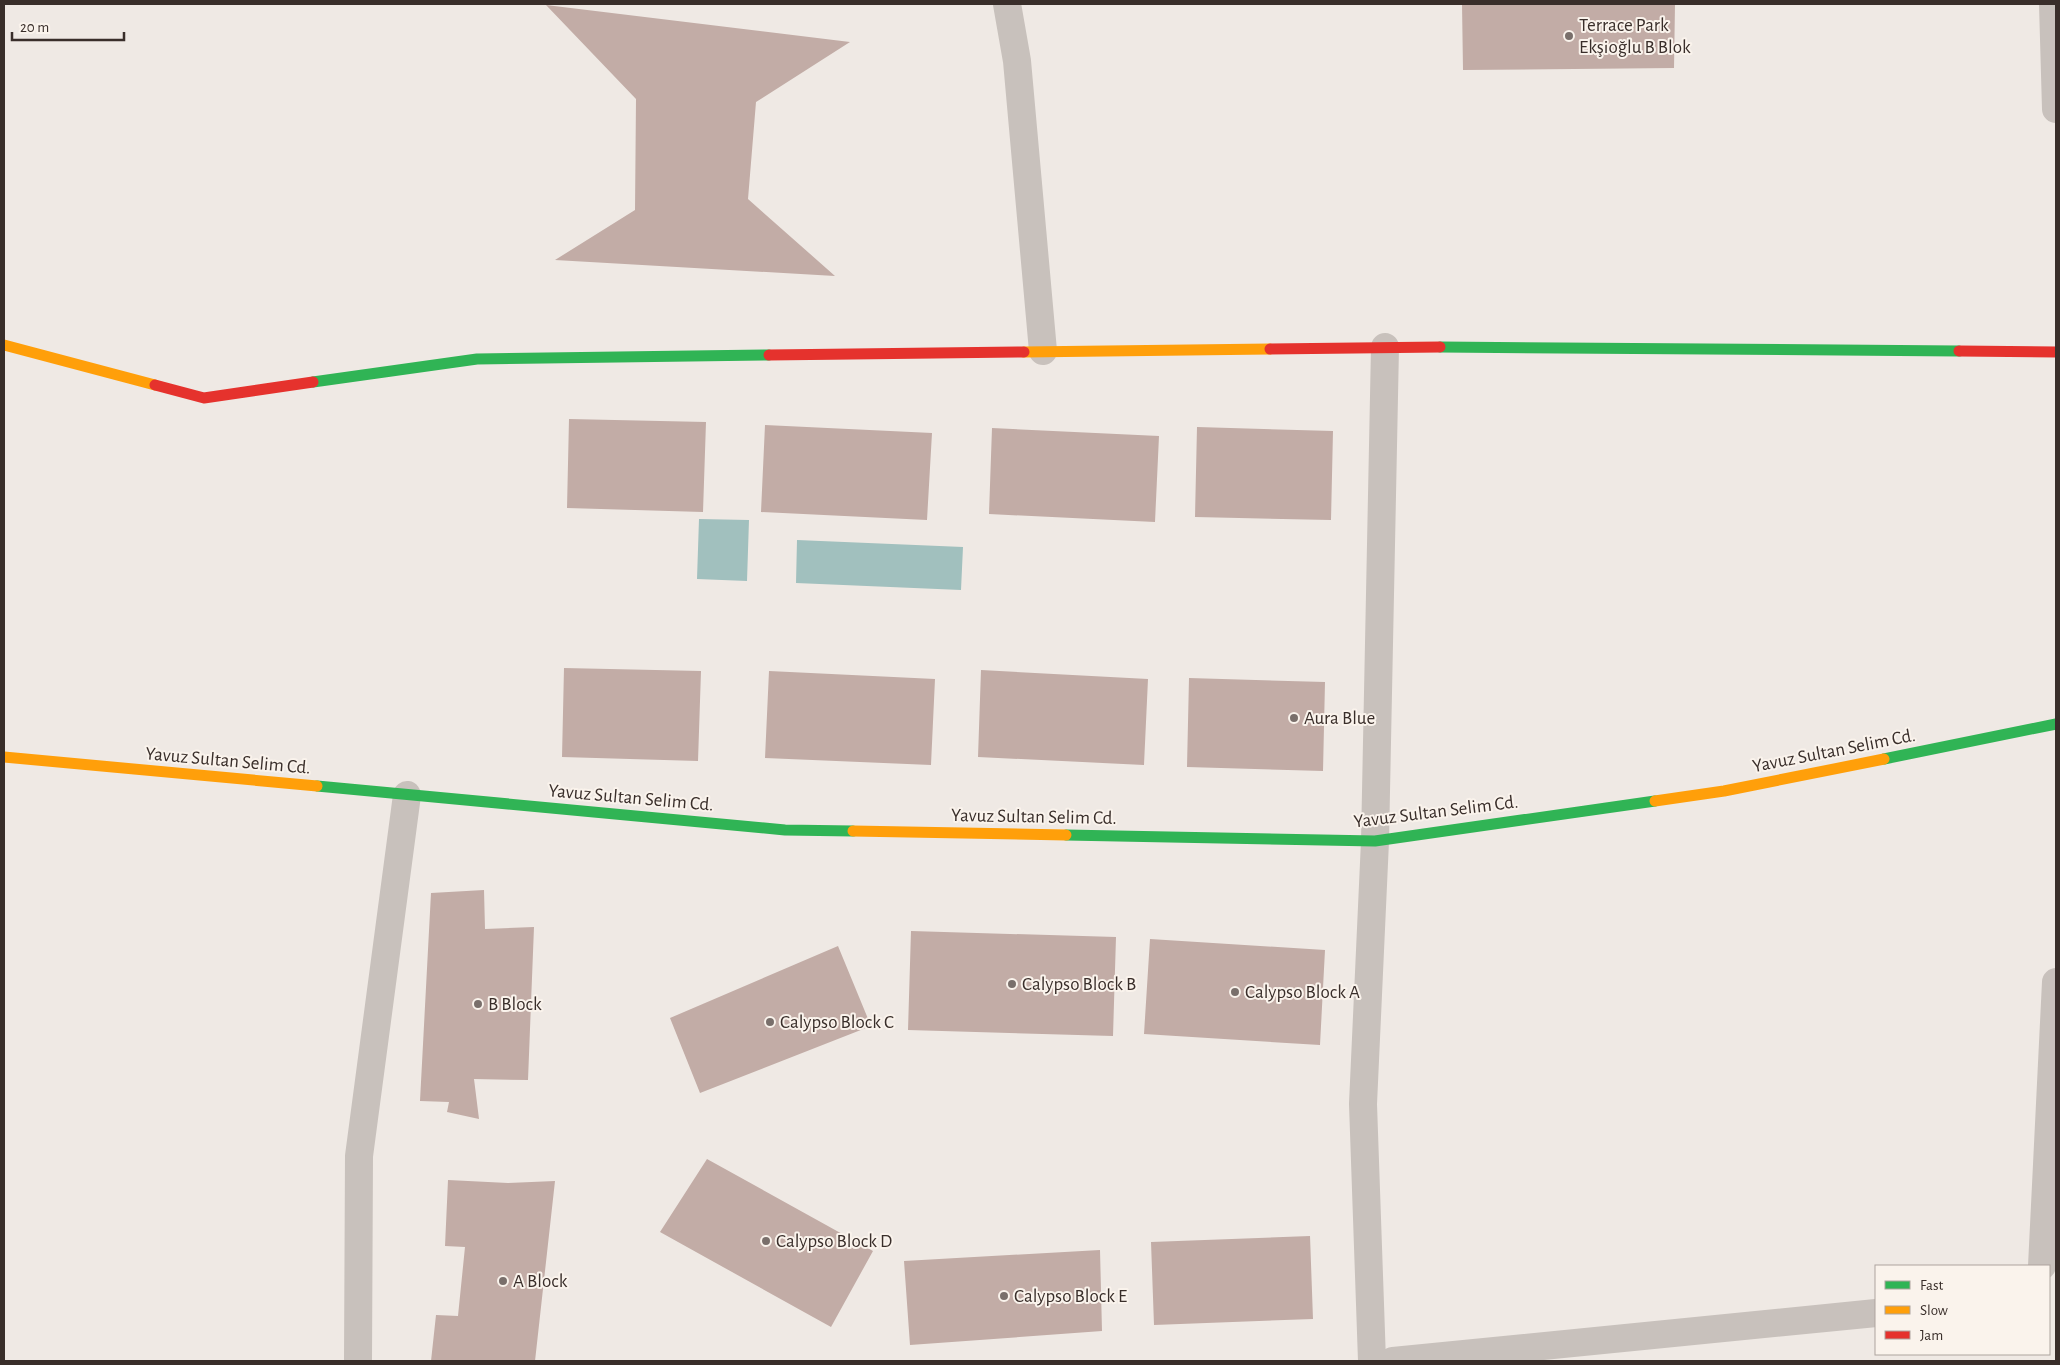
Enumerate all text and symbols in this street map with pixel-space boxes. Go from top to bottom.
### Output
scale bar [12,10,125,42]
place label: Terrace Park Ekşioğlu B Blok [1579,16,1691,57]
text: 20 m [20,20,49,35]
marker: Terrace Park Ekşioğlu B Blok [1563,30,1575,42]
place label: Aura Blue [1304,709,1375,728]
marker: Aura Blue [1288,712,1300,724]
street label: Yavuz Sultan Selim Cd. [1751,726,1917,776]
street label: Yavuz Sultan Selim Cd. [145,744,311,778]
street label: Yavuz Sultan Selim Cd. [548,781,714,815]
street label: Yavuz Sultan Selim Cd. [1353,792,1519,832]
street label: Yavuz Sultan Selim Cd. [951,806,1117,828]
place label: Calypso Block B [1022,975,1136,994]
marker: Calypso Block B [1006,978,1018,990]
place label: Calypso Block A [1245,983,1360,1002]
marker: Calypso Block A [1229,986,1241,998]
place label: B Block [488,995,542,1014]
marker: B Block [472,998,484,1010]
place label: Calypso Block C [780,1013,894,1032]
marker: Calypso Block C [764,1016,776,1028]
place label: Calypso Block D [776,1232,892,1251]
marker: Calypso Block D [760,1235,772,1247]
legend [1875,1265,2050,1355]
place label: A Block [513,1272,568,1291]
marker: A Block [497,1275,509,1287]
text: Fast [1920,1278,1944,1293]
place label: Calypso Block E [1014,1287,1127,1306]
marker: Calypso Block E [998,1290,1010,1302]
text: Slow [1920,1303,1948,1318]
text: Jam [1920,1328,1943,1343]

